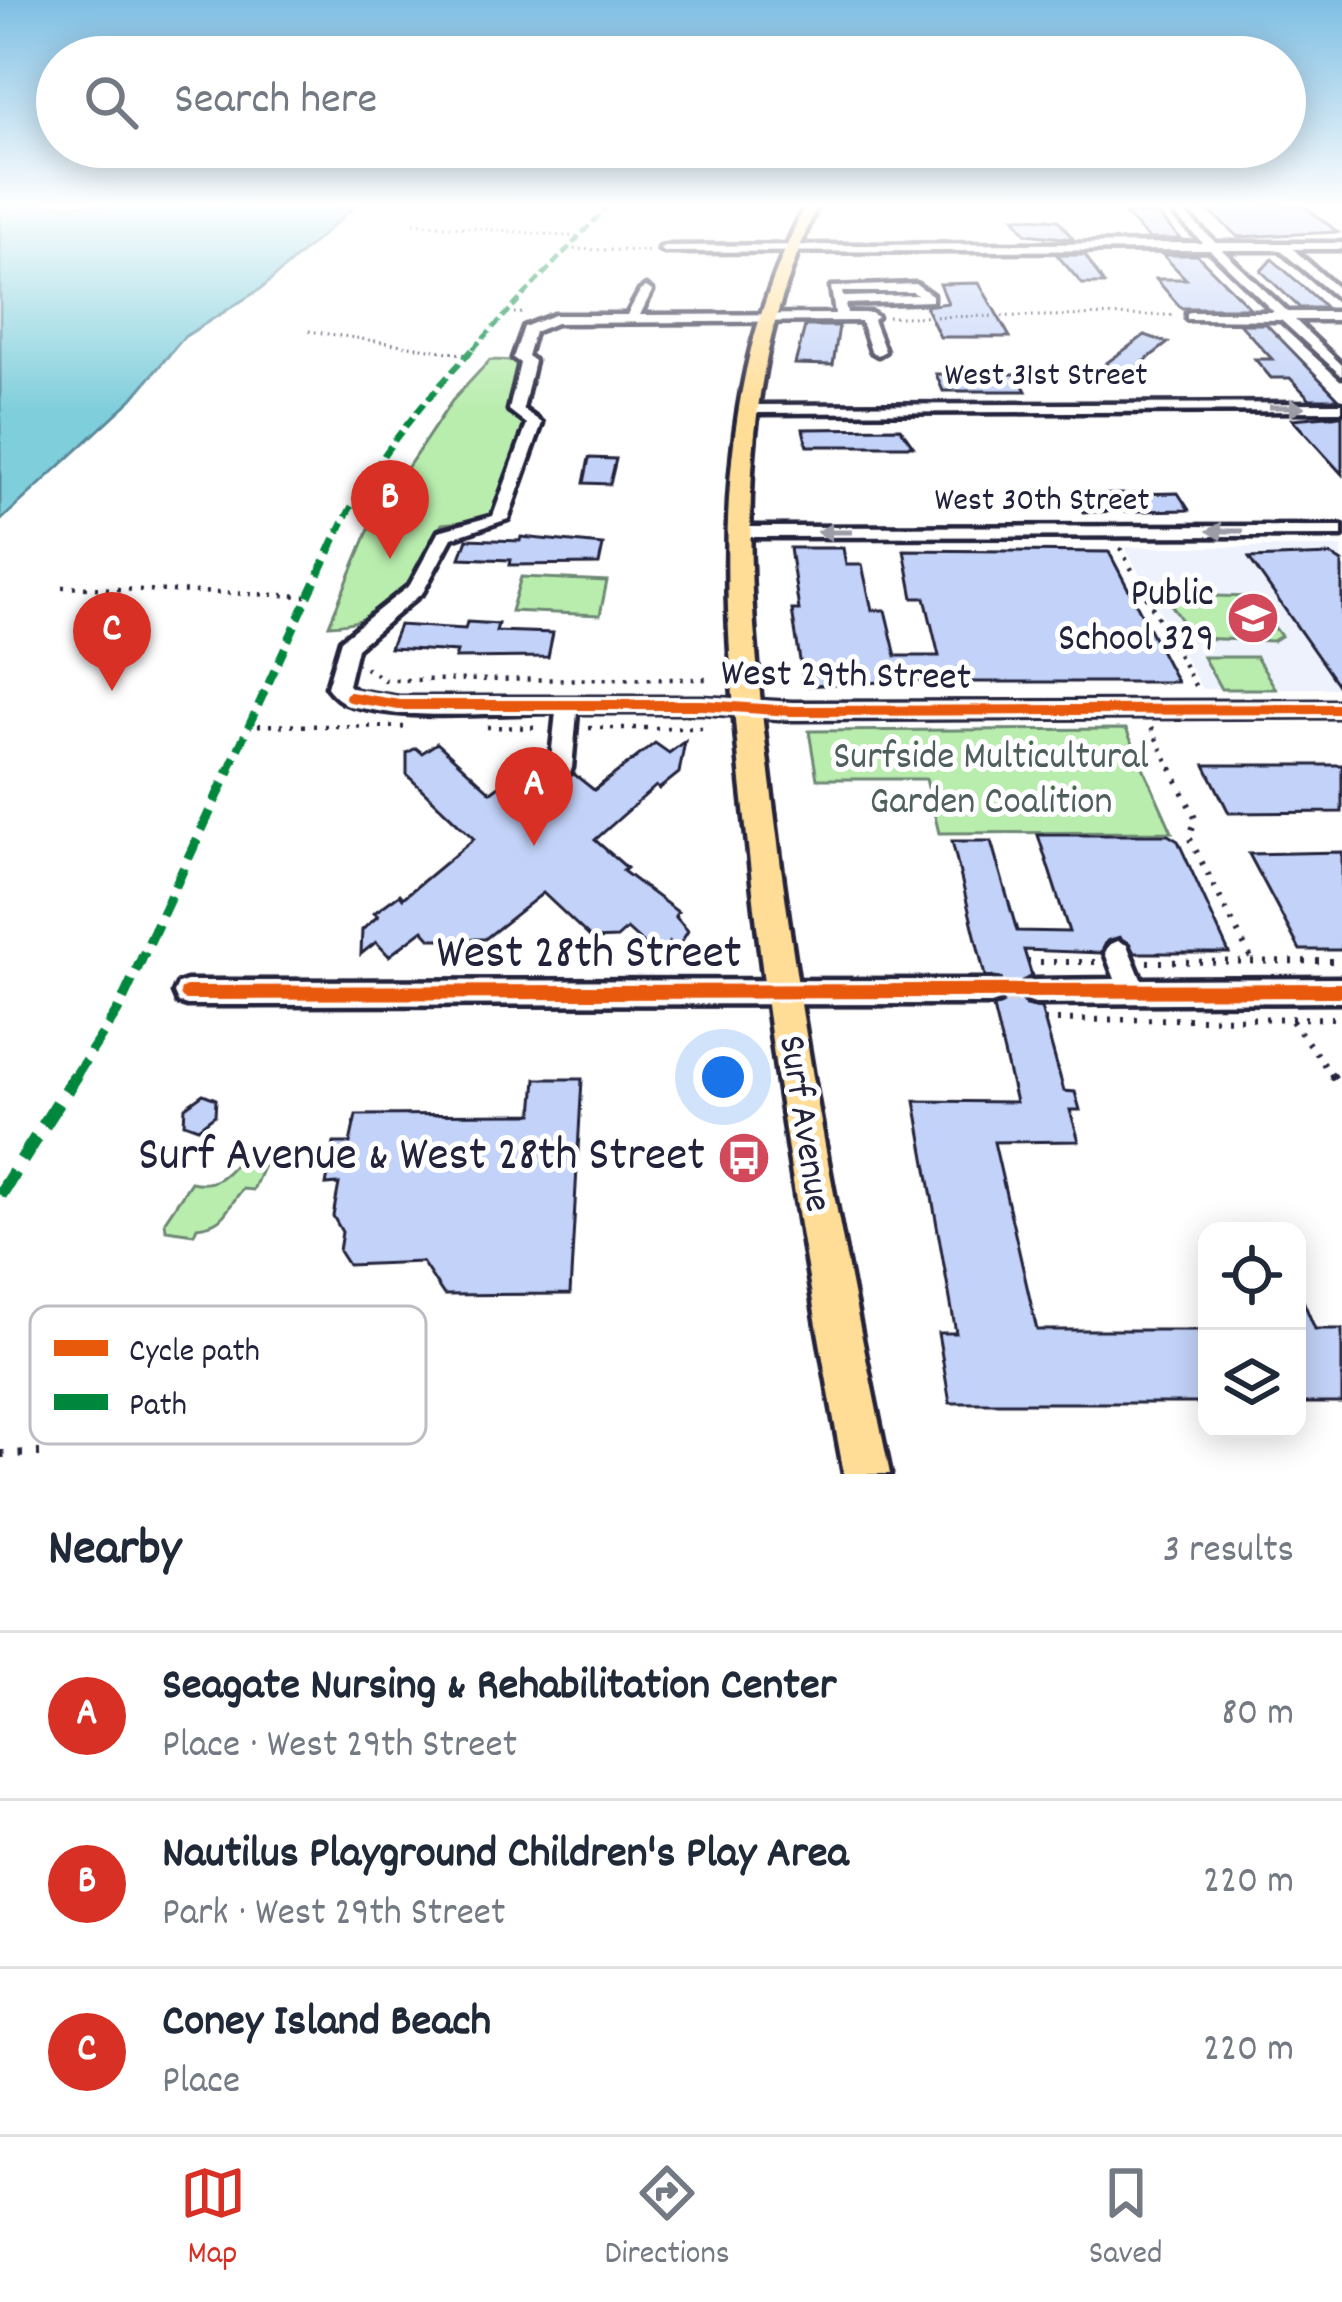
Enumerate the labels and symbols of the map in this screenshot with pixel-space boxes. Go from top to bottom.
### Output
street label: West 31st Street [945,354,1147,401]
one-way arrow [1269,397,1307,417]
pin: B [351,460,429,559]
street label: West 30th Street [935,479,1149,526]
one-way arrow [1205,521,1243,541]
one-way arrow [815,522,853,542]
place label: Public School 329 [1058,569,1214,669]
school or university icon: Public School 329 [1225,590,1281,646]
pin: C [73,592,151,691]
street label: West 29th Street [720,648,972,708]
park label: Surfside Multicultural Garden Coalition [833,732,1149,832]
pin: A [495,747,573,846]
street label: West 28th Street [436,922,742,991]
street label: Surf Avenue [761,1032,843,1216]
your location [693,1047,753,1107]
place label: Surf Avenue & West 28th Street [138,1124,705,1193]
bus stop icon: Surf Avenue & West 28th Street [716,1130,772,1186]
legend [30,1306,426,1444]
text: Cycle path [129,1330,260,1377]
text: Path [129,1384,187,1431]

